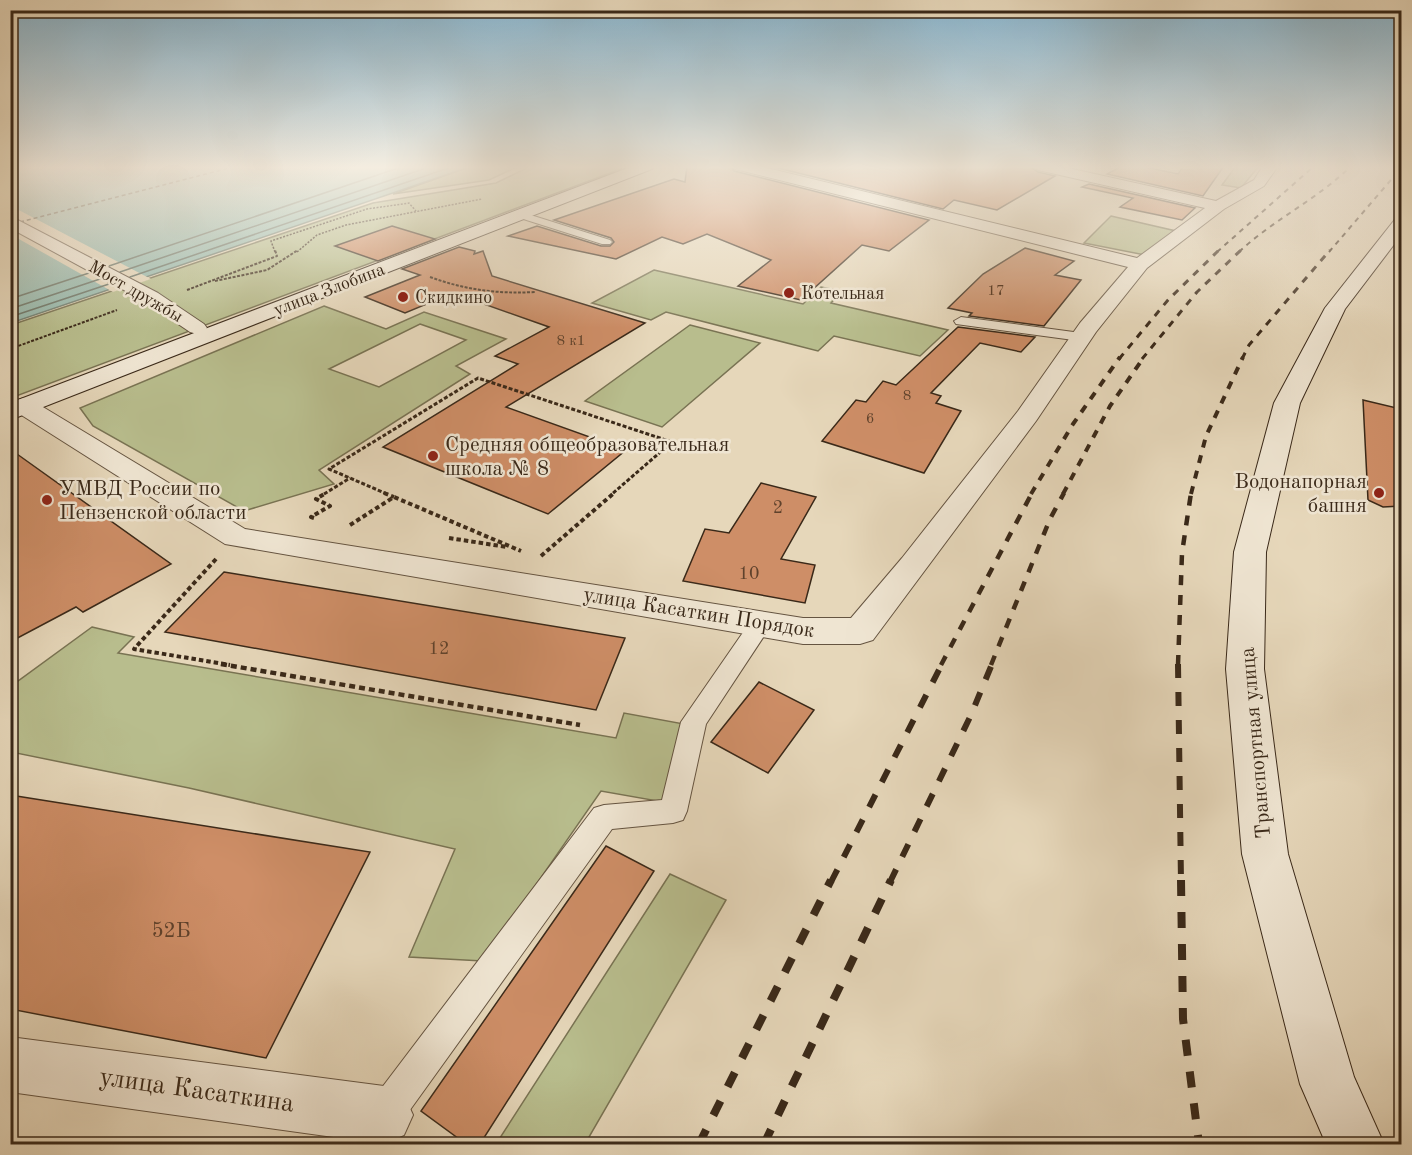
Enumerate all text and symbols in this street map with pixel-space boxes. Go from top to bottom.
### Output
street label: Мост дружбы [85,258,186,326]
street label: улица Злобина [271,260,388,319]
house number: 17 [987,284,1005,299]
place label: Котельная [801,285,884,303]
marker: Котельная [782,286,796,300]
place label: Скидкино [415,289,492,307]
marker: Скидкино [396,290,410,304]
house number: 8 к1 [556,334,586,349]
house number: 8 [903,389,911,404]
house number: 6 [866,412,874,427]
place label: Средняя общеобразовательная школа № 8 [445,435,729,480]
marker: Средняя общеобразовательная школа № 8 [426,449,440,463]
place label: Водонапорная башня [1234,472,1367,517]
place label: УМВД России по Пензенской области [59,479,246,524]
marker: Водонапорная башня [1372,486,1386,500]
marker: УМВД России по Пензенской области [40,493,54,507]
house number: 2 [773,499,783,517]
house number: 10 [739,565,759,583]
street label: улица Касаткин Порядок [582,585,816,642]
house number: 12 [429,640,449,658]
street label: Транспортная улица [1238,646,1275,839]
house number: 52Б [151,921,191,942]
street label: улица Касаткина [98,1064,296,1118]

